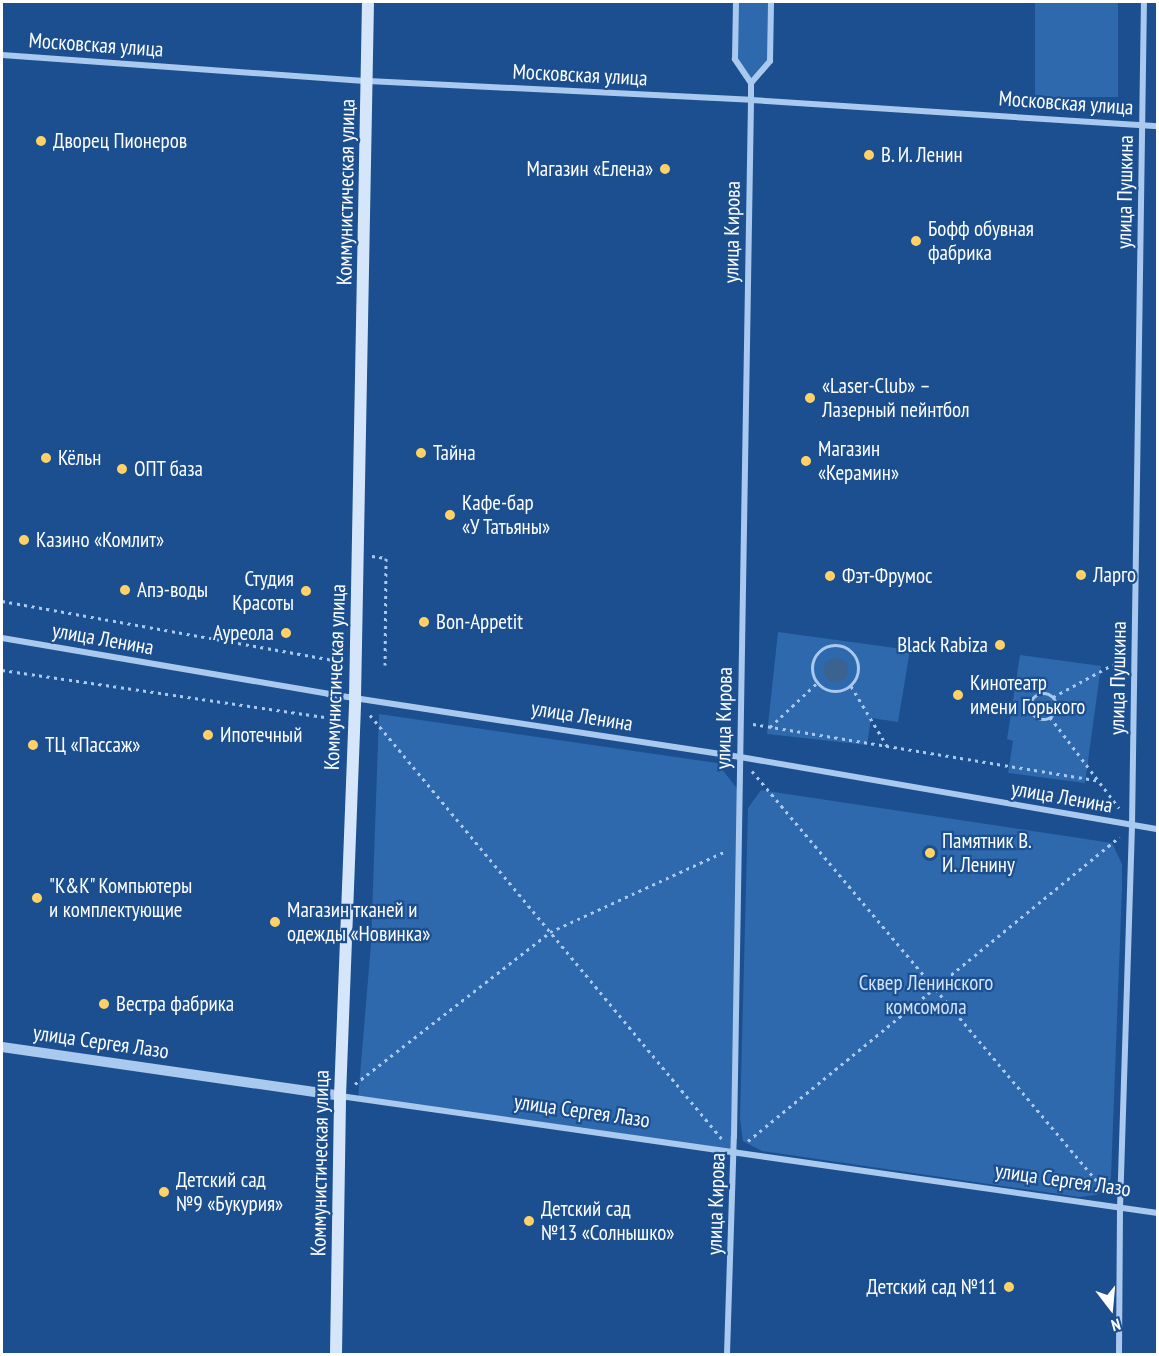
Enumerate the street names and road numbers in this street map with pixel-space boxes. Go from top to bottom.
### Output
street label: Московская улица [28,28,164,62]
street label: Московская улица [512,59,648,91]
street label: Московская улица [998,86,1134,120]
street label: Коммунистическая улица [332,99,360,285]
street label: улица Пушкина [1111,135,1139,249]
street label: улица Кирова [719,181,745,283]
street label: Коммунистическая улица [319,583,351,771]
street label: улица Ленина [50,618,156,660]
street label: улица Пушкина [1104,621,1132,735]
street label: улица Кирова [711,667,737,769]
street label: улица Ленина [529,696,635,736]
street label: улица Ленина [1009,776,1115,818]
street label: улица Сергея Лазо [31,1020,171,1064]
street label: Коммунистическая улица [306,1070,334,1256]
street label: улица Сергея Лазо [512,1089,652,1133]
street label: улица Кирова [702,1153,730,1255]
street label: улица Сергея Лазо [993,1158,1133,1202]

